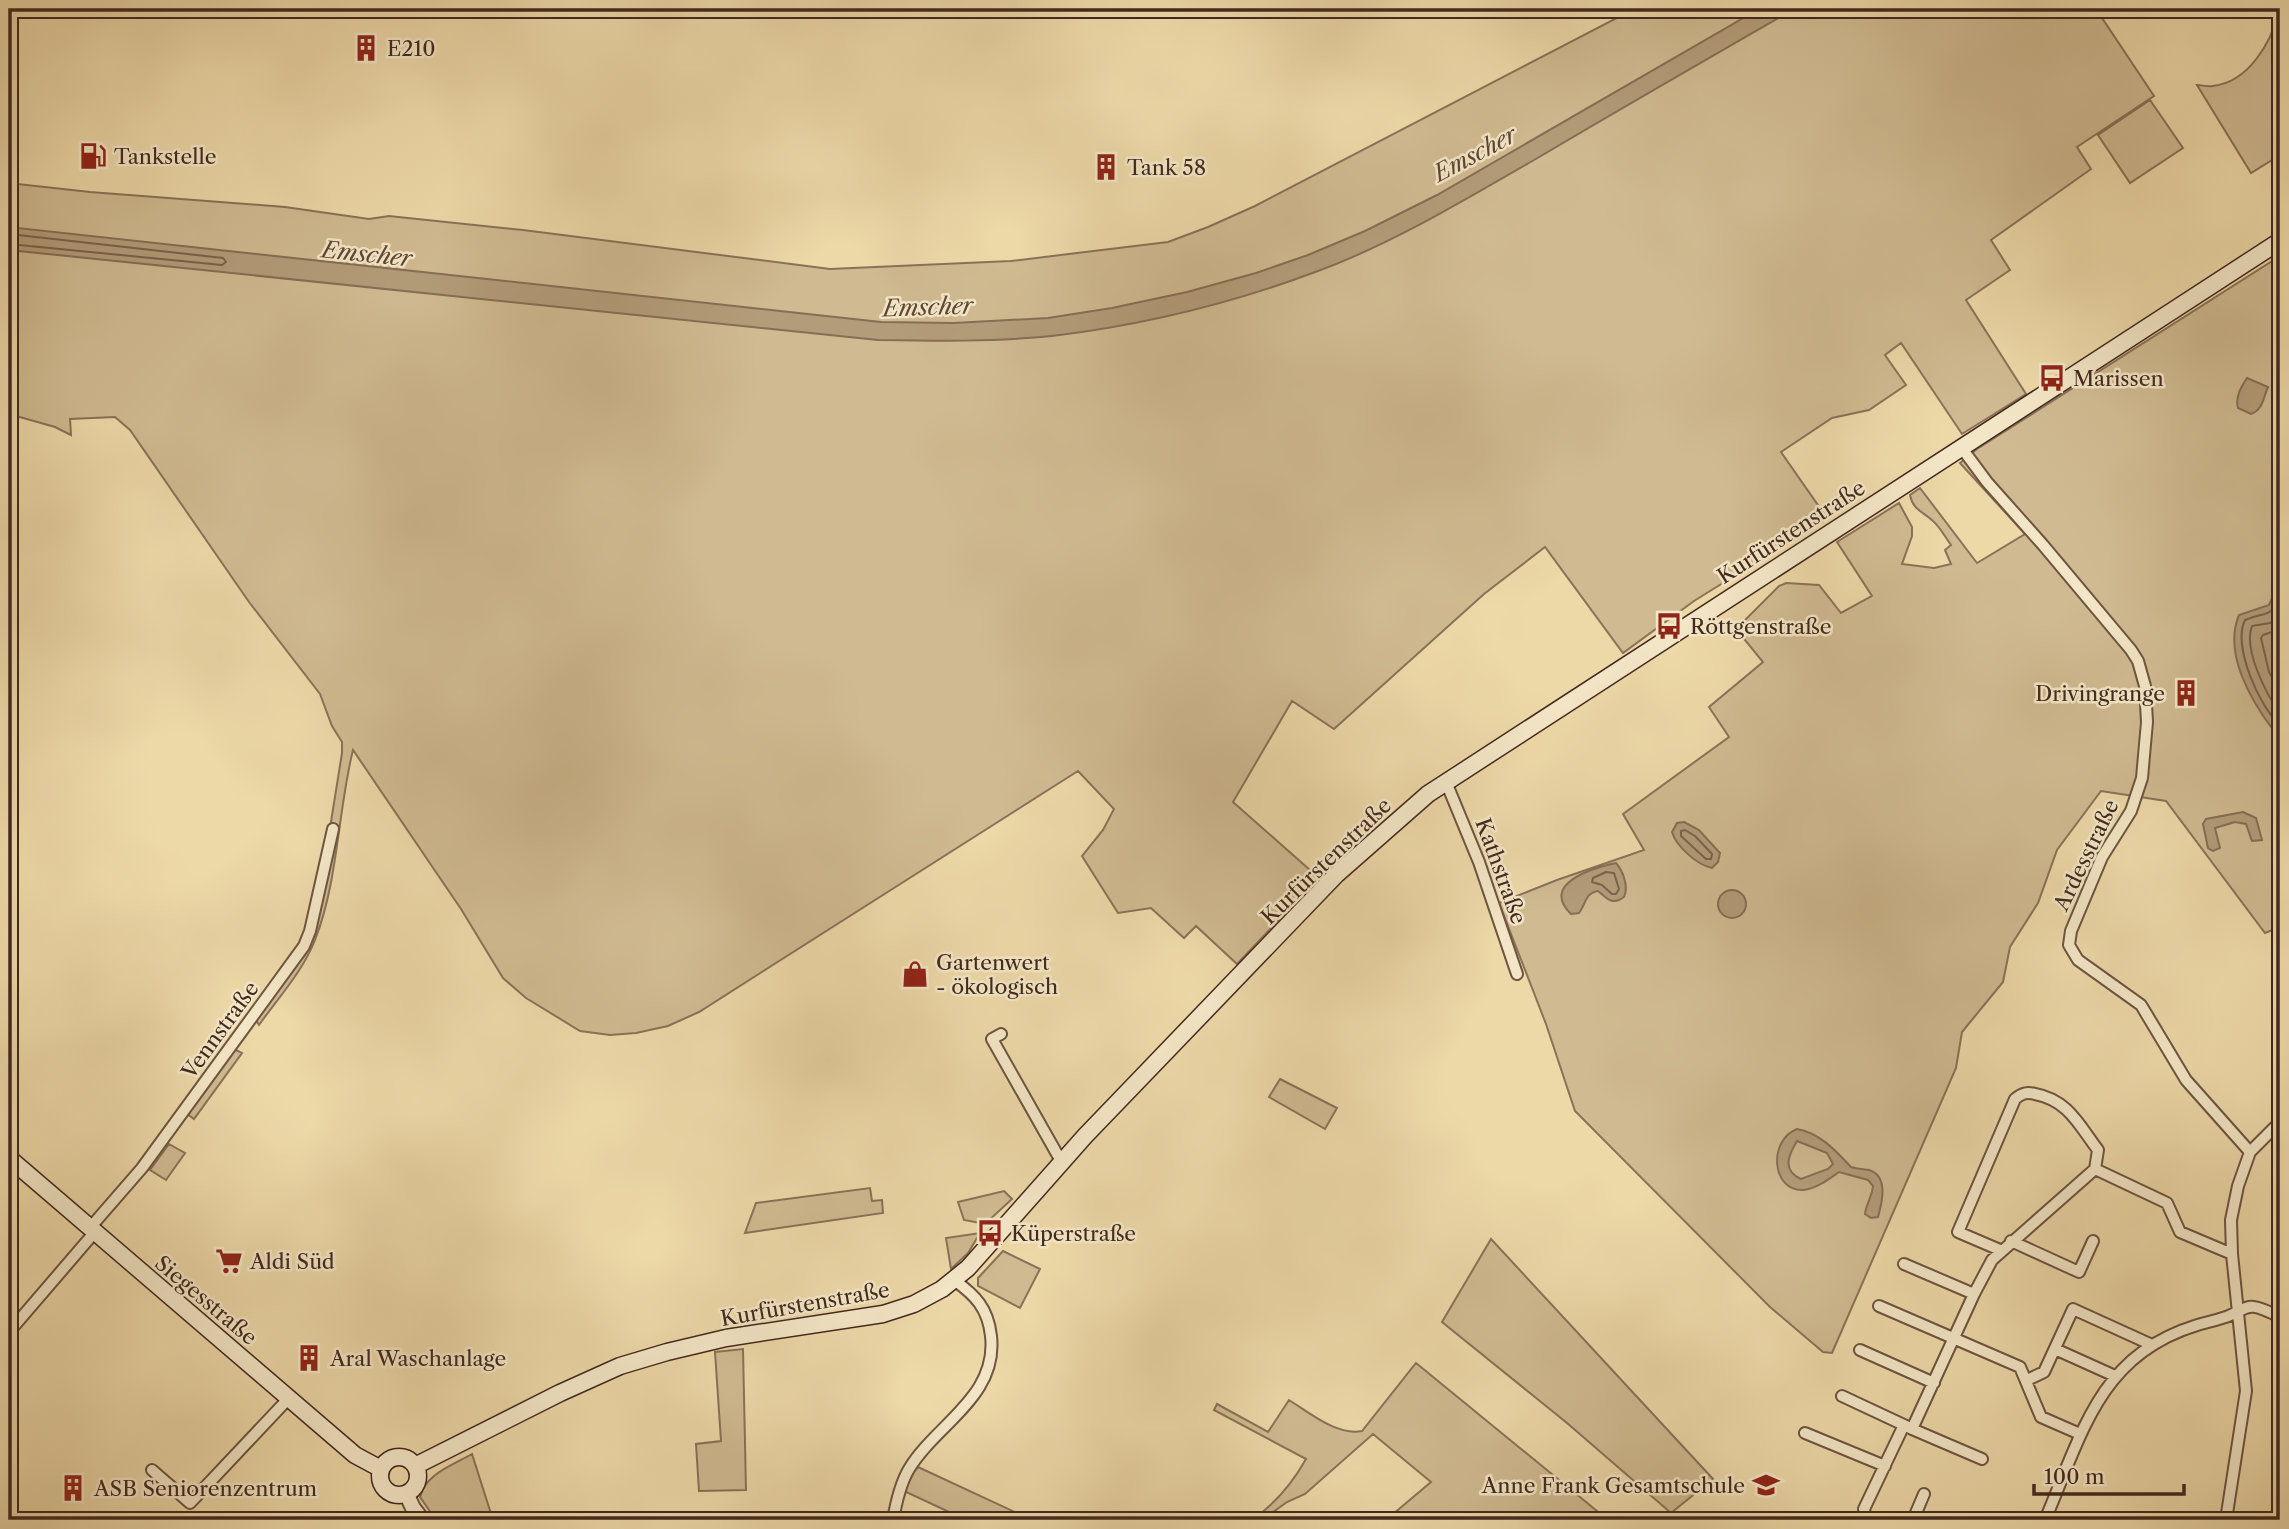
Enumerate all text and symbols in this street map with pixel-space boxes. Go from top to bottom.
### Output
building icon: E210 [351,33,381,63]
place label: E210 [387,36,436,61]
water label: Emscher [1427,120,1523,189]
fuel station icon: Tankstelle [78,141,108,171]
place label: Tankstelle [114,144,217,169]
building icon: Tank 58 [1091,152,1121,182]
place label: Tank 58 [1127,155,1206,180]
water label: Emscher [318,235,415,273]
water label: Emscher [880,291,975,323]
bus stop icon: Marissen [2037,363,2067,393]
place label: Marissen [2073,366,2164,391]
street label: Kurfürstenstraße [1712,475,1870,589]
bus stop icon: Röttgenstraße [1654,611,1684,641]
place label: Röttgenstraße [1690,614,1831,639]
building icon: Drivingrange [2171,678,2201,708]
place label: Drivingrange [2035,681,2165,706]
street label: Kurfürstenstraße [1256,793,1396,929]
street label: Ardesstraße [2048,795,2124,916]
street label: Kathstraße [1470,815,1532,927]
place label: Gartenwert - ökologisch [936,950,1058,999]
shop icon: Gartenwert - ökologisch [900,959,930,989]
street label: Vennstraße [176,977,264,1084]
bus stop icon: Küperstraße [975,1218,1005,1248]
place label: Küperstraße [1011,1221,1136,1246]
supermarket icon: Aldi Süd [214,1246,244,1276]
place label: Aldi Süd [249,1249,335,1274]
street label: Siegesstraße [150,1250,262,1350]
street label: Kurfürstenstraße [719,1277,891,1331]
building icon: Aral Waschanlage [294,1343,324,1373]
place label: Aral Waschanlage [329,1346,506,1371]
scale bar [2034,1452,2184,1496]
text: 100 m [2044,1464,2105,1489]
school or university icon: Anne Frank Gesamtschule [1751,1470,1781,1500]
building icon: ASB Seniorenzentrum [58,1473,88,1503]
place label: Anne Frank Gesamtschule [1481,1473,1745,1498]
place label: ASB Seniorenzentrum [93,1476,318,1501]

